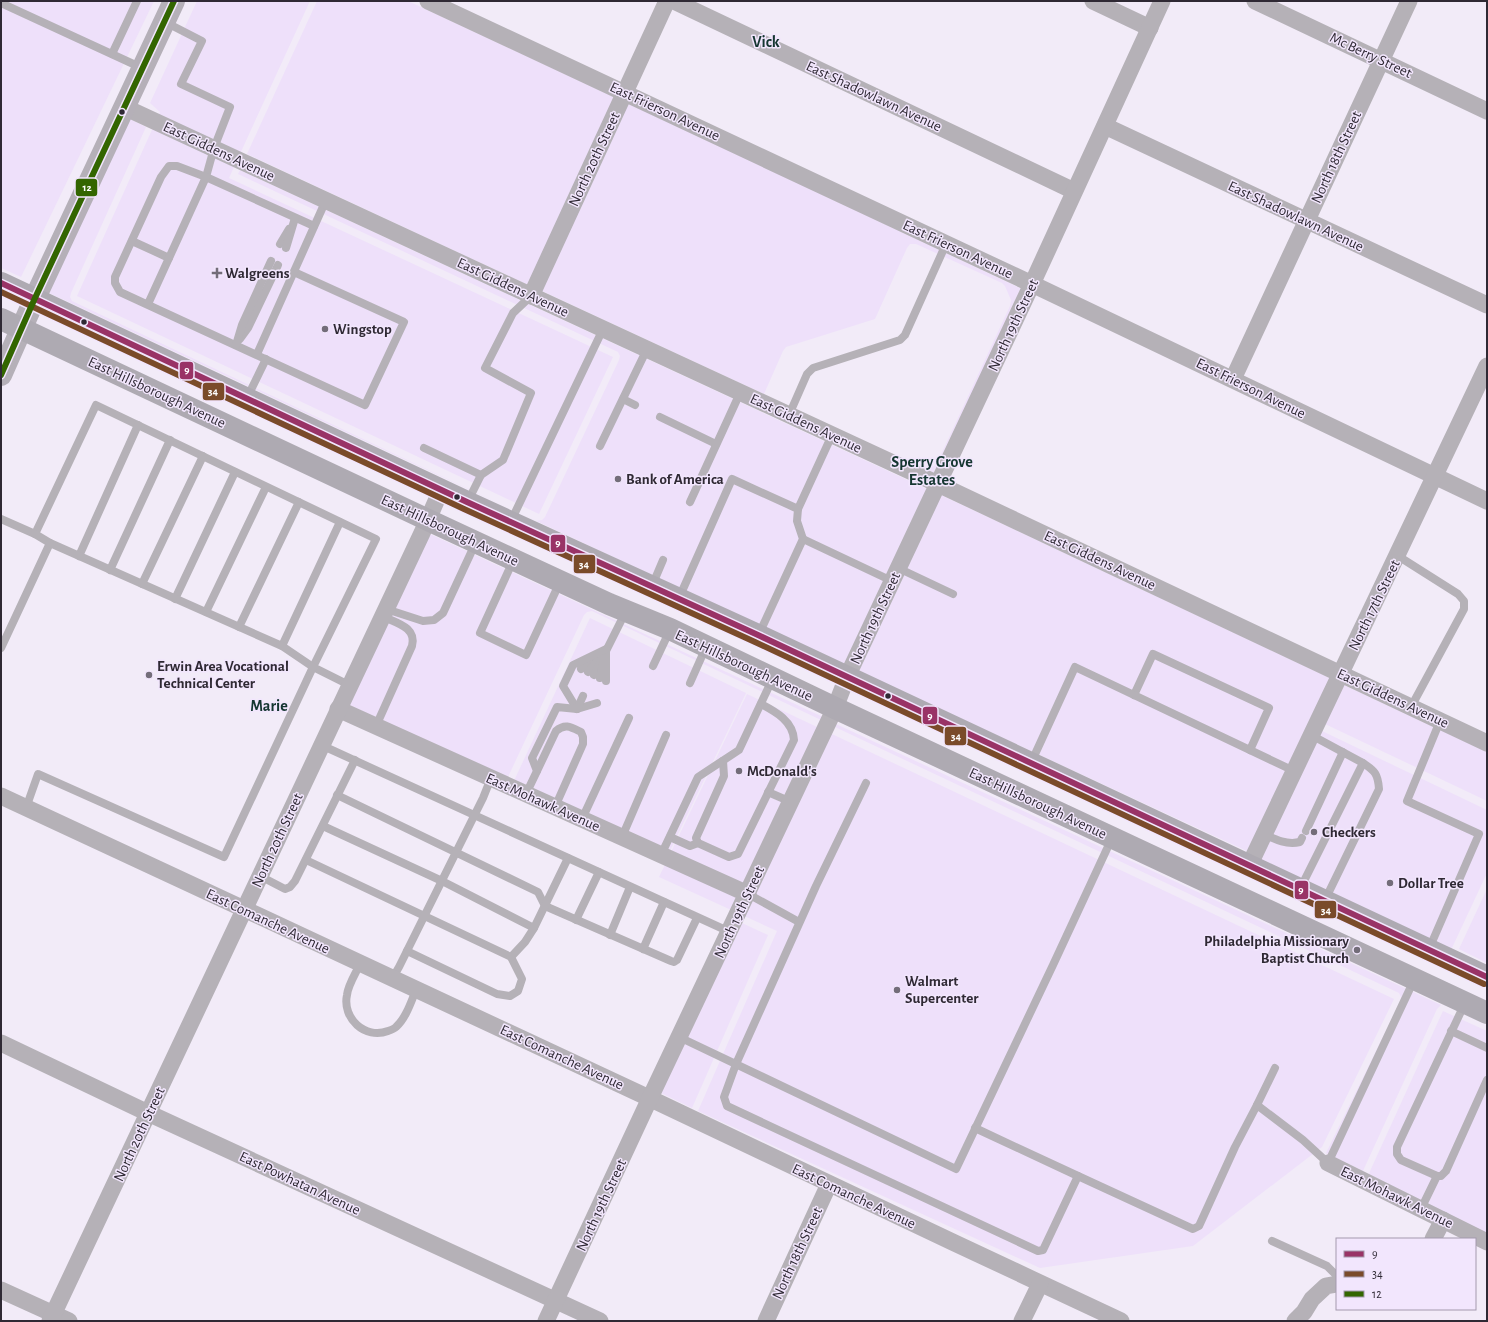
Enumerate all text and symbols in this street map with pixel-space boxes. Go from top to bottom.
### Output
street label: Mc Berry Street [1327,30,1414,81]
district label: Vick [752,34,780,50]
street label: East Shadowlawn Avenue [804,58,944,135]
street label: East Frierson Avenue [607,79,722,144]
unlabelled marker [117,107,127,117]
street label: North 18th Street [1309,109,1364,206]
street label: North 20th Street [566,110,623,209]
street label: East Giddens Avenue [161,119,277,184]
line badge: 12 [75,178,98,197]
street label: East Shadowlawn Avenue [1226,178,1366,255]
text: 12 [82,182,92,193]
street label: East Frierson Avenue [900,217,1015,282]
street label: East Giddens Avenue [455,255,571,320]
place label: Walgreens [225,266,290,281]
marker: Walgreens [212,268,222,278]
street label: North 19th Street [986,277,1041,374]
unlabelled marker [79,317,89,327]
place label: Wingstop [333,322,392,337]
marker: Wingstop [320,324,330,334]
street label: East Hillsborough Avenue [86,354,228,431]
street label: East Frierson Avenue [1194,355,1308,421]
line badge: 9 [179,361,194,380]
text: 9 [184,365,190,376]
line badge: 34 [202,382,225,401]
text: 34 [208,386,219,397]
street label: East Giddens Avenue [748,391,864,456]
district label: Sperry Grove Estates [891,454,973,488]
place label: Bank of America [626,472,724,487]
marker: Bank of America [613,474,623,484]
street label: East Hillsborough Avenue [379,492,521,569]
unlabelled marker [452,492,462,502]
street label: East Giddens Avenue [1042,528,1158,593]
line badge: 9 [550,534,566,553]
text: 9 [555,538,561,549]
line badge: 34 [573,554,596,574]
street label: North 17th Street [1346,557,1403,653]
text: 34 [579,559,590,570]
street label: North 19th Street [848,570,903,667]
street label: East Hillsborough Avenue [673,627,815,704]
place label: Erwin Area Vocational Technical Center [157,659,289,691]
street label: East Giddens Avenue [1335,666,1451,731]
marker: Erwin Area Vocational Technical Center [144,670,154,680]
unlabelled marker [883,691,893,701]
district label: Marie [250,698,288,714]
line badge: 9 [922,706,938,725]
text: 9 [927,711,933,722]
line badge: 34 [944,726,967,746]
text: 34 [951,731,962,742]
place label: McDonald's [747,764,817,779]
street label: East Hillsborough Avenue [967,765,1109,842]
marker: McDonald's [734,766,744,776]
street label: East Mohawk Avenue [483,771,602,834]
street label: North 20th Street [249,791,306,890]
place label: Checkers [1322,825,1376,840]
marker: Checkers [1309,827,1319,837]
street label: North 19th Street [712,864,767,961]
place label: Dollar Tree [1398,876,1464,891]
marker: Dollar Tree [1385,878,1395,888]
line badge: 9 [1294,880,1309,900]
text: 9 [1298,885,1304,896]
street label: East Comanche Avenue [204,886,332,957]
line badge: 34 [1314,900,1337,919]
text: 34 [1321,905,1332,916]
place label: Philadelphia Missionary Baptist Church [1204,934,1349,966]
marker: Philadelphia Missionary Baptist Church [1352,945,1362,955]
place label: Walmart Supercenter [905,974,979,1006]
marker: Walmart Supercenter [892,985,902,995]
street label: East Comanche Avenue [498,1022,626,1093]
street label: North 20th Street [111,1085,168,1184]
street label: East Powhatan Avenue [237,1149,363,1218]
street label: North 19th Street [574,1157,629,1254]
street label: East Comanche Avenue [790,1161,918,1232]
street label: East Mohawk Avenue [1338,1164,1456,1231]
street label: North 18th Street [770,1205,825,1302]
legend [1336,1238,1476,1310]
text: 9 [1372,1248,1378,1260]
text: 34 [1372,1268,1383,1280]
text: 12 [1372,1288,1382,1300]

